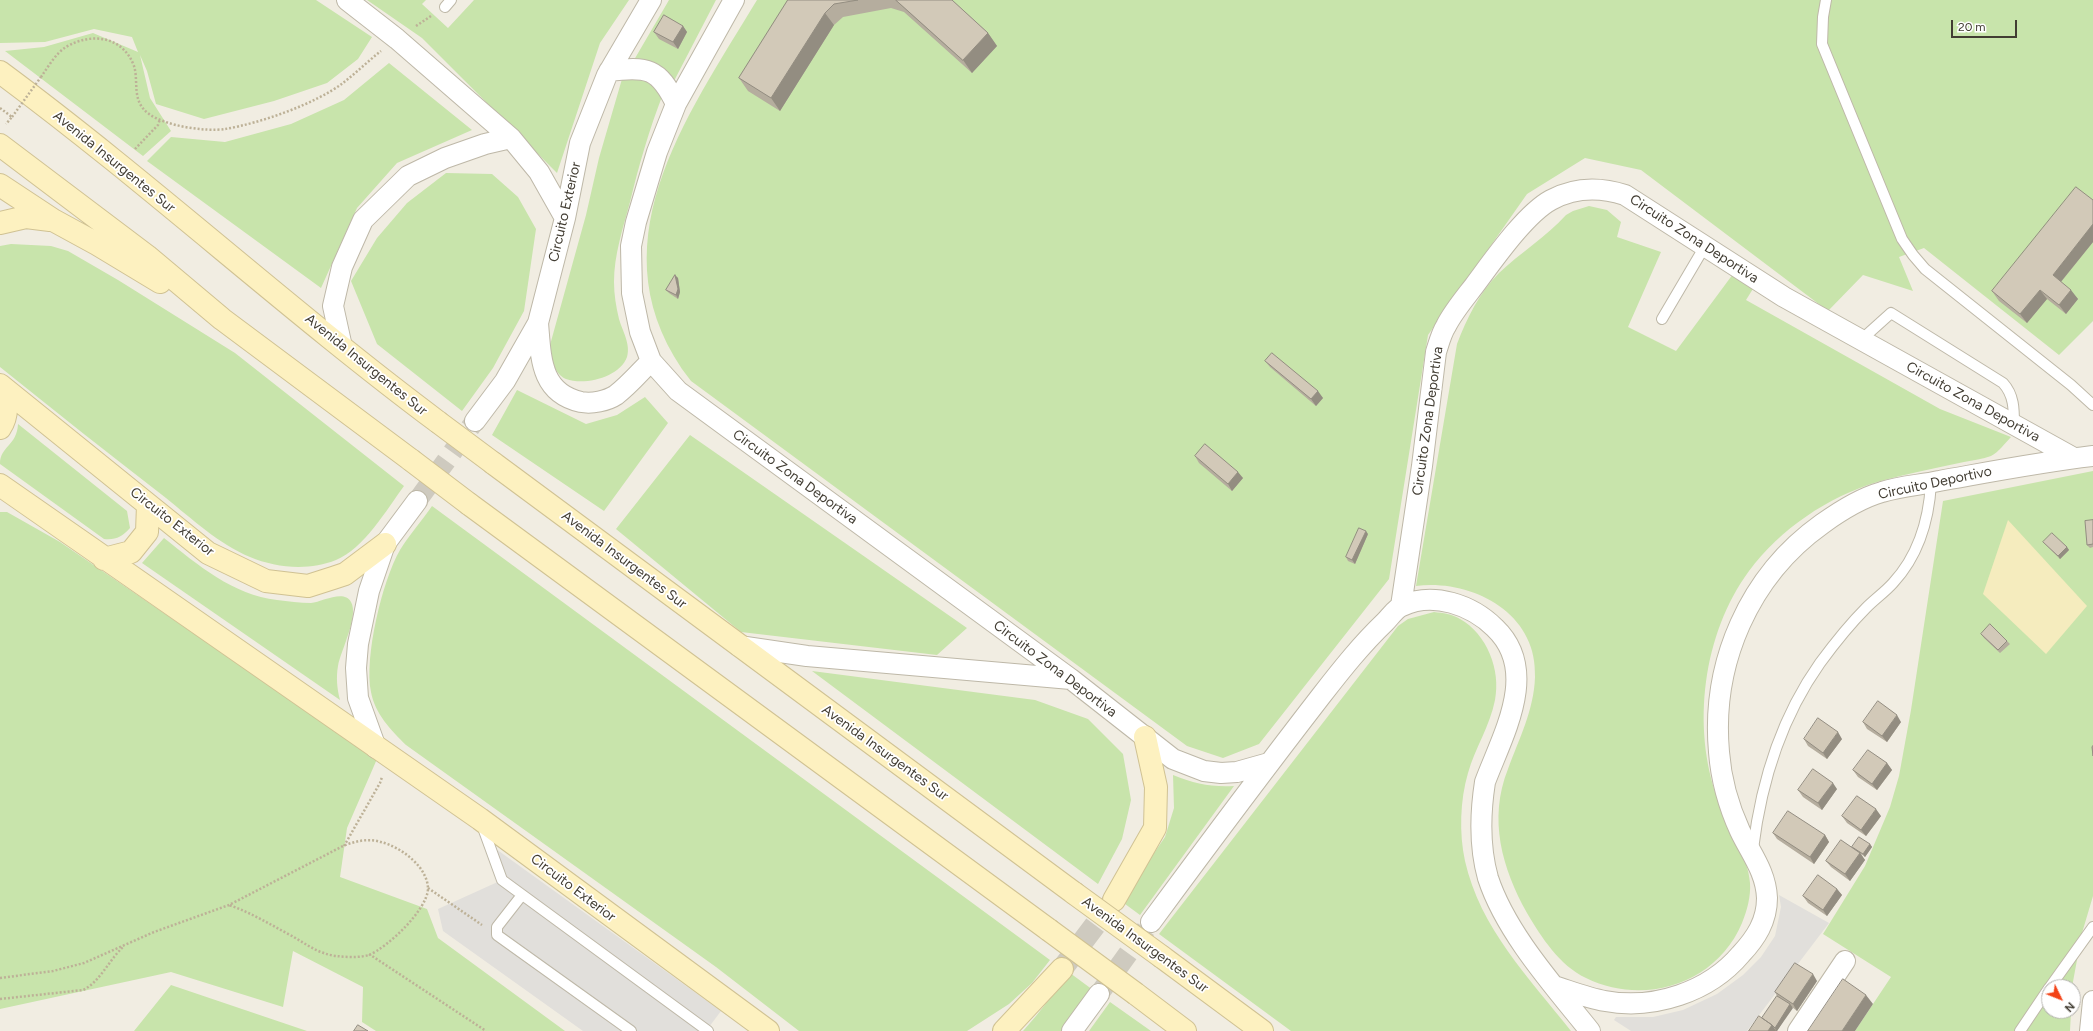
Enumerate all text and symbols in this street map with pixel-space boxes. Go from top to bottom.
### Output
scale bar [1953,12,2019,38]
text: 20 m [1958,20,1986,34]
street label: Avenida Insurgentes Sur [50,108,178,216]
street label: Circuito Exterior [545,160,585,264]
street label: Circuito Zona Deportiva [1626,191,1762,287]
street label: Avenida Insurgentes Sur [302,311,430,419]
street label: Circuito Zona Deportiva [1409,345,1447,497]
street label: Circuito Zona Deportiva [1903,358,2043,446]
street label: Circuito Zona Deportiva [729,426,861,528]
street label: Circuito Deportivo [1877,463,1993,503]
street label: Circuito Exterior [127,484,217,560]
street label: Avenida Insurgentes Sur [558,507,690,613]
street label: Circuito Zona Deportiva [990,617,1120,721]
street label: Avenida Insurgentes Sur [818,701,952,805]
street label: Circuito Exterior [527,851,619,925]
street label: Avenida Insurgentes Sur [1078,893,1212,997]
north arrow [2041,979,2081,1019]
text: N [2062,999,2077,1014]

